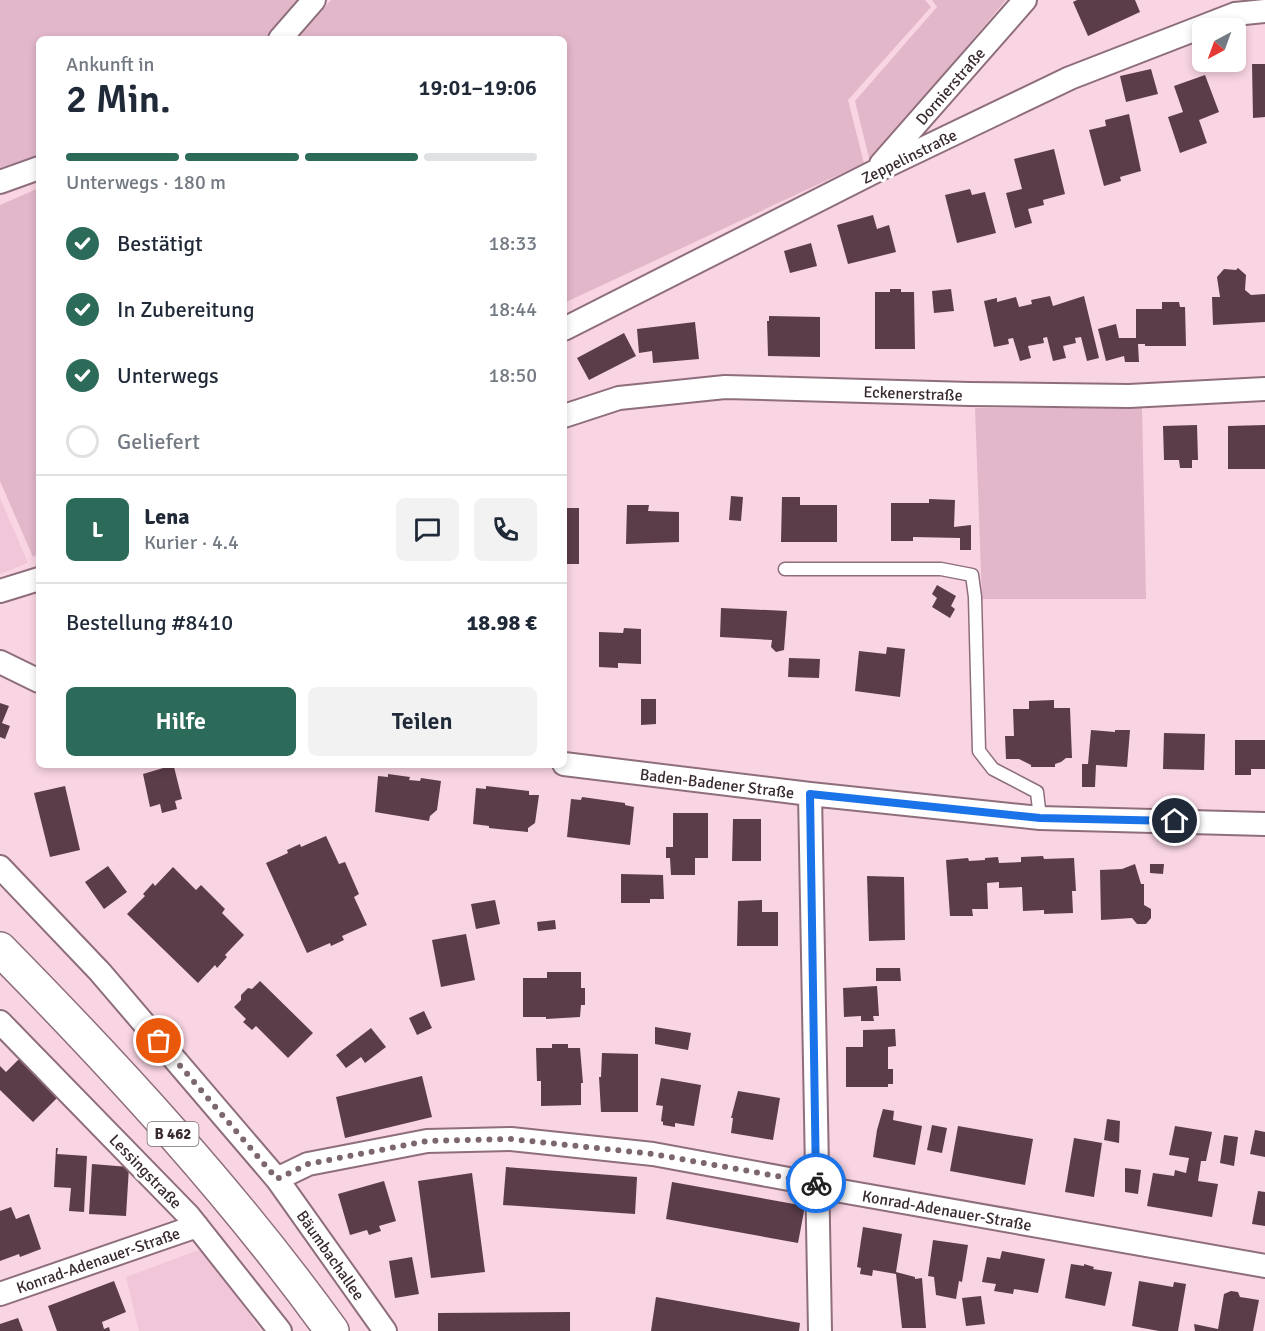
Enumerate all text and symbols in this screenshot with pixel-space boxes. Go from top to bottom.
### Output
north arrow [1192,18,1246,72]
map controls [1192,18,1246,72]
street label: Dornierstraße [912,44,990,129]
text: Ankunft in [66,52,154,77]
text: 19:01–19:06 [419,74,537,101]
text: 2 Min. [66,75,171,123]
street label: Zeppelinstraße [858,125,960,189]
text: Unterwegs · 180 m [66,170,226,195]
icon: check [66,227,99,260]
text: Bestätigt [117,230,203,257]
text: 18:33 [488,231,537,256]
icon: check [66,293,99,326]
text: In Zubereitung [117,296,255,323]
text: 18:44 [488,297,537,322]
icon: check [66,359,99,392]
text: Unterwegs [117,362,219,389]
text: 18:50 [488,363,537,388]
street label: Eckenerstraße [863,382,963,406]
text: Geliefert [117,428,200,455]
button: chat [396,498,459,561]
button: phone [474,498,537,561]
text: Lena [144,503,190,530]
text: L [92,516,103,543]
text: Kurier · 4.4 [144,530,239,555]
text: Bestellung #8410 [66,609,233,636]
text: 18.98 € [466,609,537,636]
button: Hilfe [66,687,296,756]
button: Teilen [308,687,537,756]
street label: Baden-Badener Straße [639,765,795,803]
pin [1149,795,1200,846]
icon: home [1158,804,1191,837]
pin [133,1015,184,1066]
icon: bag [142,1024,175,1057]
road number: B 462 [148,1122,198,1146]
street label: Lessingstraße [105,1130,186,1213]
courier [786,1153,846,1213]
icon: bike [800,1167,833,1200]
street label: Konrad-Adenauer-Straße [860,1186,1033,1236]
street label: Bäumbachallee [292,1207,369,1304]
street label: Konrad-Adenauer-Straße [14,1224,183,1298]

